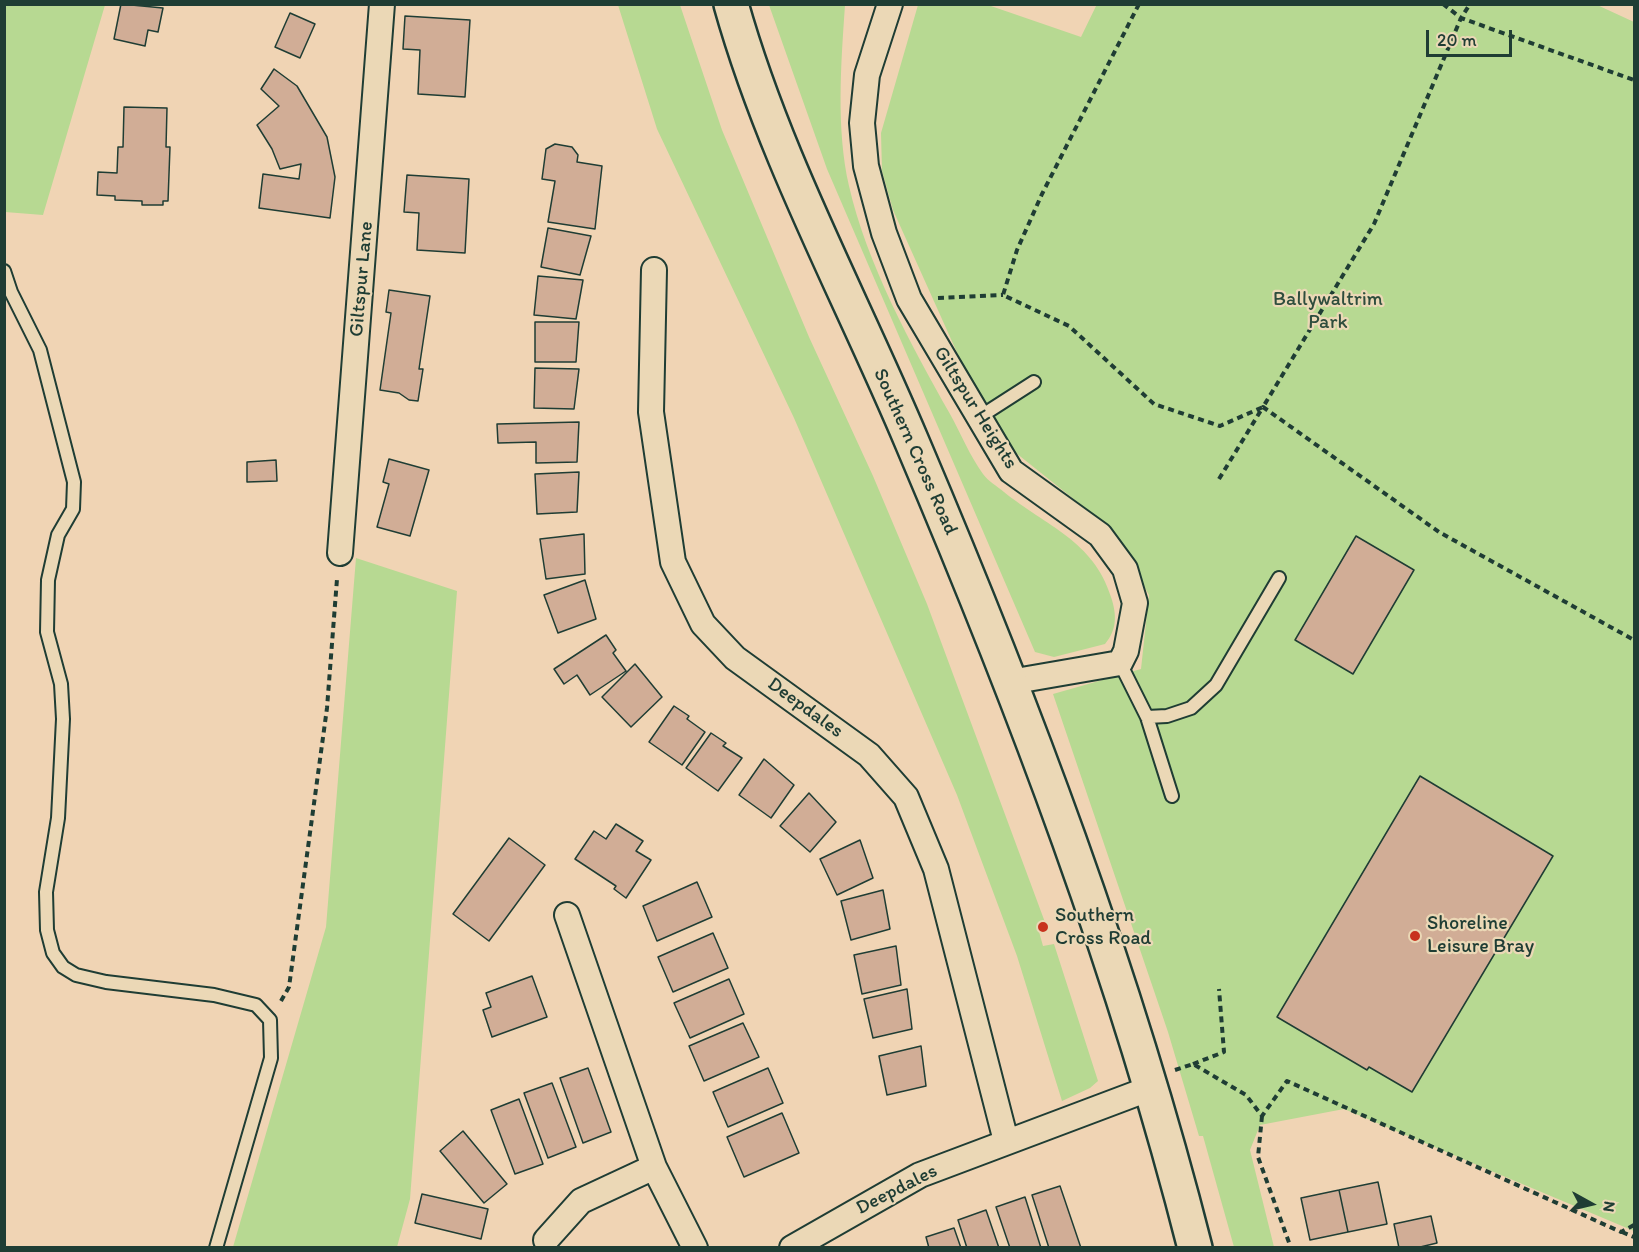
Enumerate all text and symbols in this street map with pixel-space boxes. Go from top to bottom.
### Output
scale bar [1429,18,1514,56]
text: 20 m [1437,29,1477,51]
street label: Giltspur Lane [345,220,379,338]
park label: Ballywaltrim Park [1273,288,1383,335]
street label: Giltspur Heights [928,342,1022,474]
street label: Southern Cross Road [867,365,963,539]
street label: Deepdales [762,672,848,744]
place label: Southern Cross Road [1055,904,1151,951]
place label: Shoreline Leisure Bray [1427,912,1534,959]
marker: Southern Cross Road [1036,920,1050,934]
marker: Shoreline Leisure Bray [1408,929,1422,943]
street label: Deepdales [852,1159,942,1221]
north arrow [1561,1174,1621,1234]
text: N [1599,1200,1619,1213]

